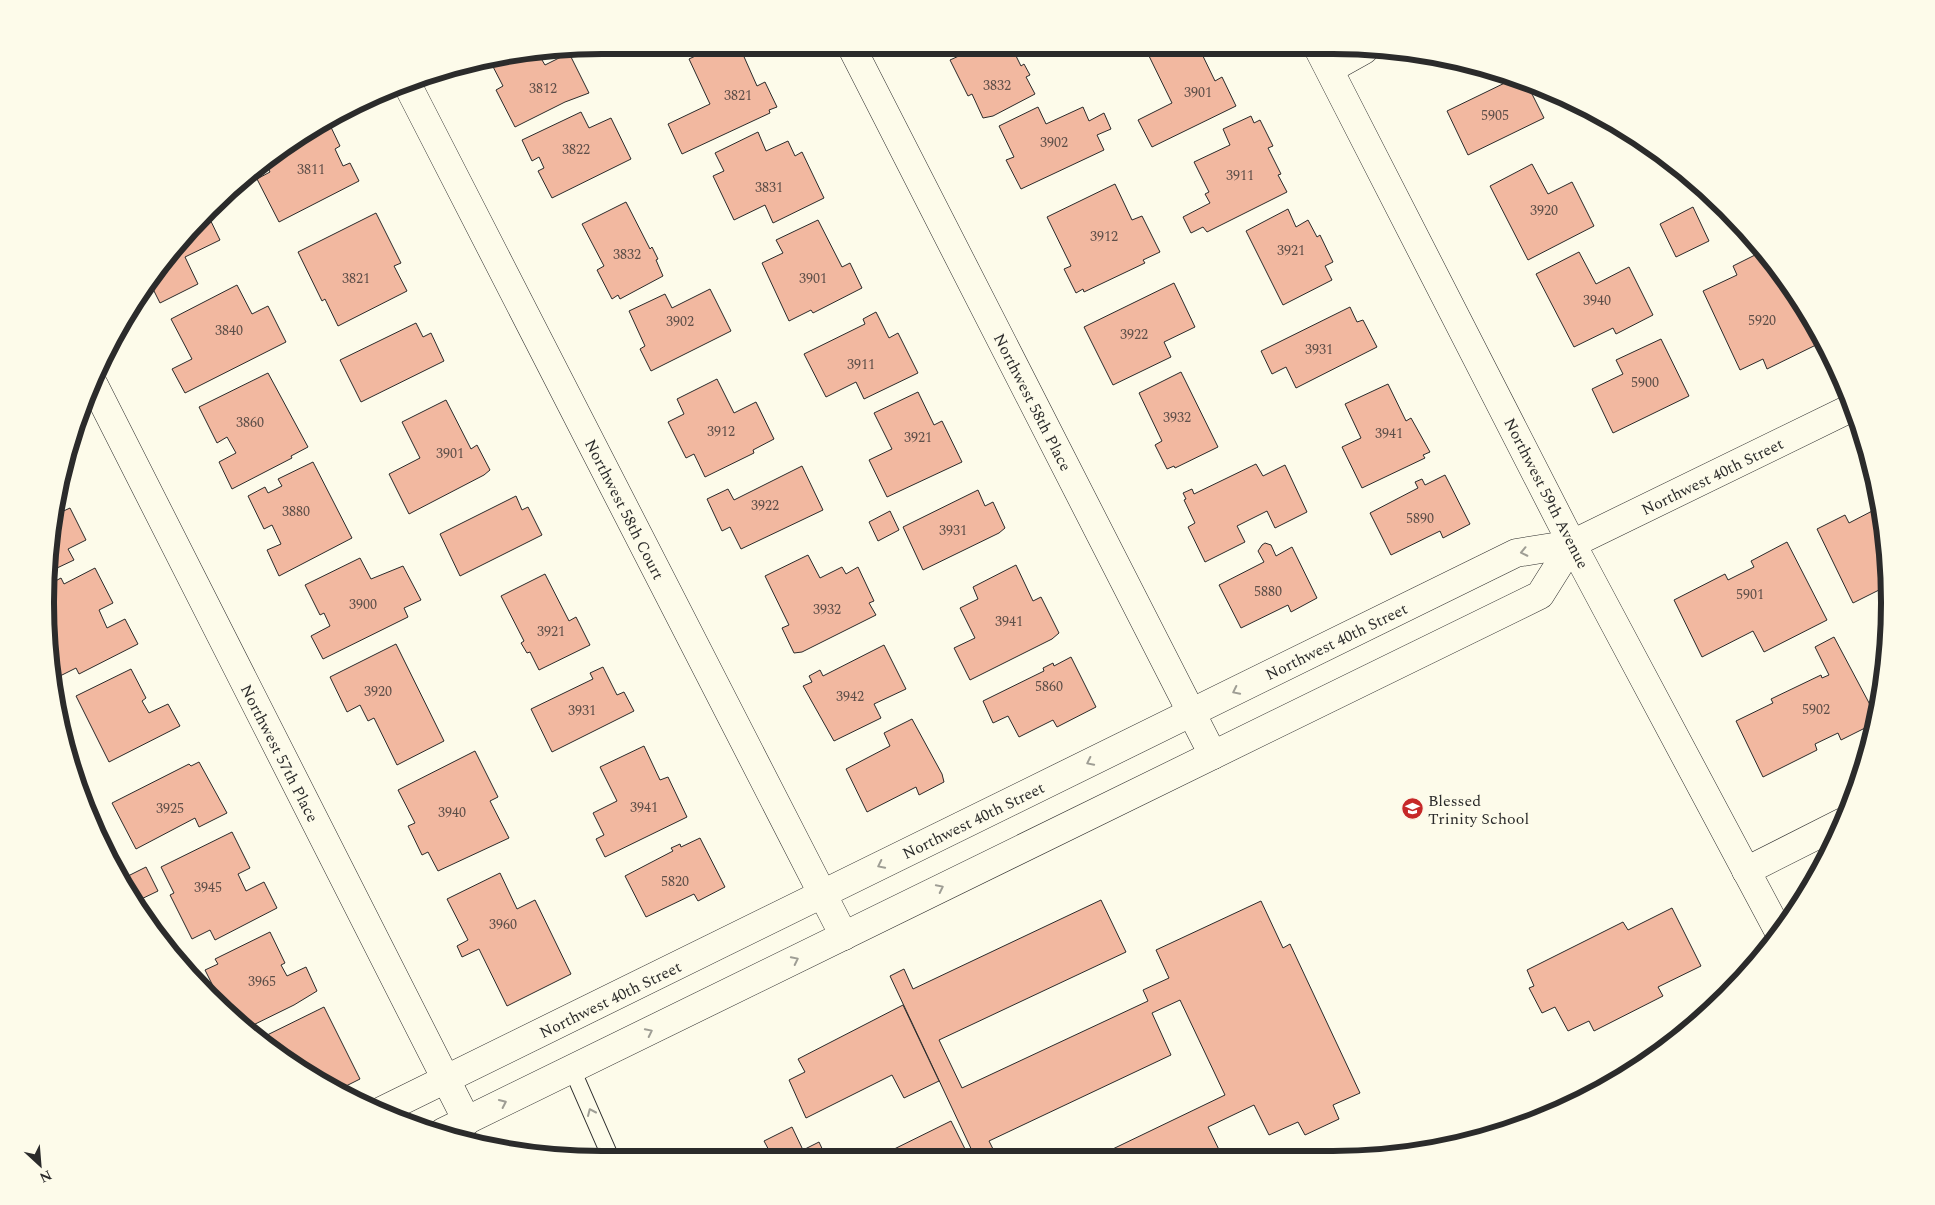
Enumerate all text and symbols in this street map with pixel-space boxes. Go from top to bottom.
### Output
house number: 3832 [983,75,1011,96]
house number: 3812 [529,78,557,99]
house number: 3901 [1184,82,1212,103]
house number: 3821 [724,85,752,106]
house number: 5905 [1481,105,1509,126]
house number: 3902 [1040,132,1068,153]
house number: 3822 [562,139,590,160]
house number: 3811 [297,159,325,180]
house number: 3911 [1226,165,1254,186]
house number: 3831 [755,177,783,198]
house number: 3920 [1530,200,1558,221]
house number: 3912 [1090,226,1118,247]
house number: 3921 [1277,240,1305,261]
house number: 3832 [613,244,641,265]
house number: 3821 [342,268,370,289]
house number: 3901 [799,268,827,289]
house number: 3940 [1583,290,1611,311]
house number: 5920 [1748,310,1776,331]
house number: 3902 [666,311,694,332]
house number: 3840 [215,320,243,341]
house number: 3922 [1120,324,1148,345]
street label: Northwest 58th Place [987,329,1077,476]
house number: 3931 [1305,339,1333,360]
house number: 3911 [847,354,875,375]
house number: 5900 [1631,372,1659,393]
house number: 3932 [1163,407,1191,428]
house number: 3860 [236,412,264,433]
street label: Northwest 59th Avenue [1498,414,1595,573]
house number: 3912 [707,421,735,442]
house number: 3941 [1375,423,1403,444]
house number: 3921 [904,427,932,448]
street label: Northwest 40th Street [1637,432,1788,522]
street label: Northwest 58th Court [578,435,670,584]
house number: 3901 [436,443,464,464]
house number: 3922 [751,495,779,516]
house number: 3880 [282,501,310,522]
house number: 5890 [1406,508,1434,529]
house number: 3931 [939,520,967,541]
one-way arrow [1519,546,1528,557]
house number: 5880 [1254,581,1282,602]
house number: 5901 [1736,584,1764,605]
house number: 3900 [349,594,377,615]
street label: Northwest 40th Street [1261,597,1412,687]
house number: 3932 [813,599,841,620]
house number: 3941 [995,611,1023,632]
house number: 3921 [537,621,565,642]
house number: 5860 [1035,676,1063,697]
street label: Northwest 57th Place [234,680,324,827]
house number: 3920 [364,681,392,702]
one-way arrow [1232,685,1241,695]
house number: 3942 [836,686,864,707]
house number: 5902 [1802,699,1830,720]
house number: 3931 [568,700,596,721]
one-way arrow [1086,756,1095,766]
street label: Northwest 40th Street [898,776,1049,866]
place label: Blessed Trinity School [1428,789,1529,831]
house number: 3941 [630,797,658,818]
school or university icon: Blessed Trinity School [1400,797,1424,821]
house number: 3925 [156,798,184,819]
house number: 3940 [438,802,466,823]
one-way arrow [877,859,886,869]
house number: 5820 [661,871,689,892]
house number: 3945 [194,877,222,898]
one-way arrow [935,884,944,894]
house number: 3960 [489,914,517,935]
street label: Northwest 40th Street [535,955,686,1045]
one-way arrow [790,956,799,966]
house number: 3965 [248,971,276,992]
one-way arrow [644,1027,653,1038]
one-way arrow [498,1099,507,1110]
one-way arrow [587,1108,598,1117]
north arrow [15,1140,65,1190]
text: N [36,1164,55,1188]

